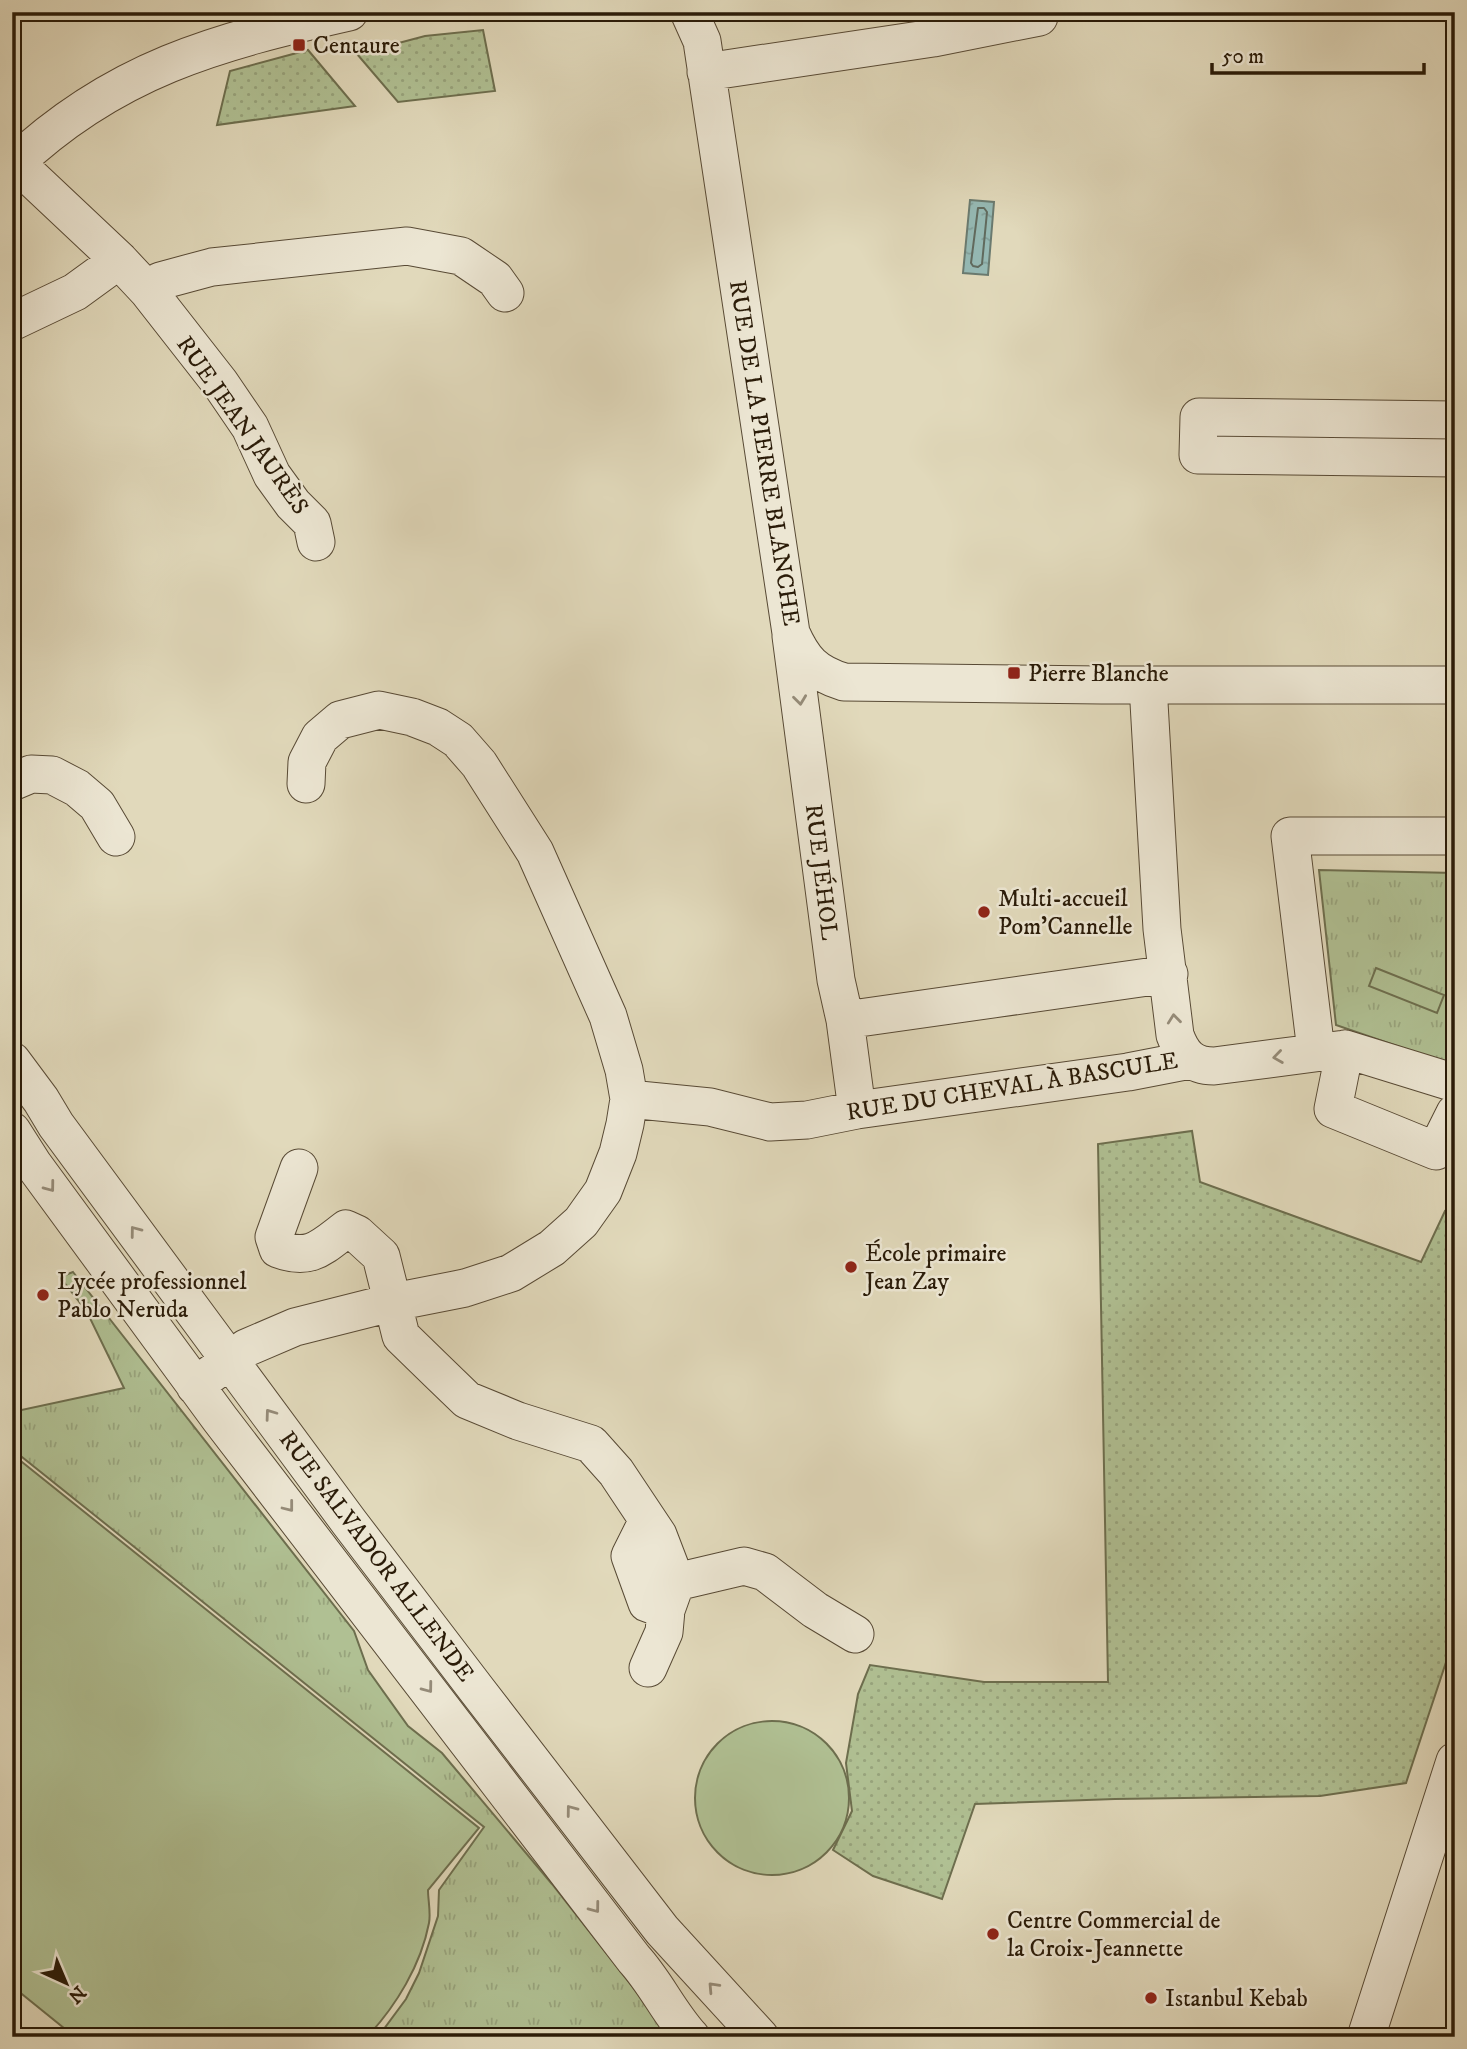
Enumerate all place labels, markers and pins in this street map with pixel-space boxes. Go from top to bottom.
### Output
place label: Centaure [313,31,400,61]
marker: Centaure [291,37,307,53]
place label: Pierre Blanche [1028,659,1169,689]
marker: Pierre Blanche [1006,665,1022,681]
place label: Multi-accueil Pom'Cannelle [998,884,1133,942]
marker: Multi-accueil Pom'Cannelle [976,904,992,920]
place label: École primaire Jean Zay [863,1239,1007,1297]
marker: École primaire Jean Zay [843,1259,859,1275]
place label: Lycée professionnel Pablo Neruda [57,1267,247,1325]
marker: Lycée professionnel Pablo Neruda [35,1287,51,1303]
place label: Centre Commercial de la Croix-Jeannette [1007,1906,1220,1964]
marker: Centre Commercial de la Croix-Jeannette [985,1926,1001,1942]
place label: Istanbul Kebab [1165,1984,1308,2014]
marker: Istanbul Kebab [1143,1990,1159,2006]

